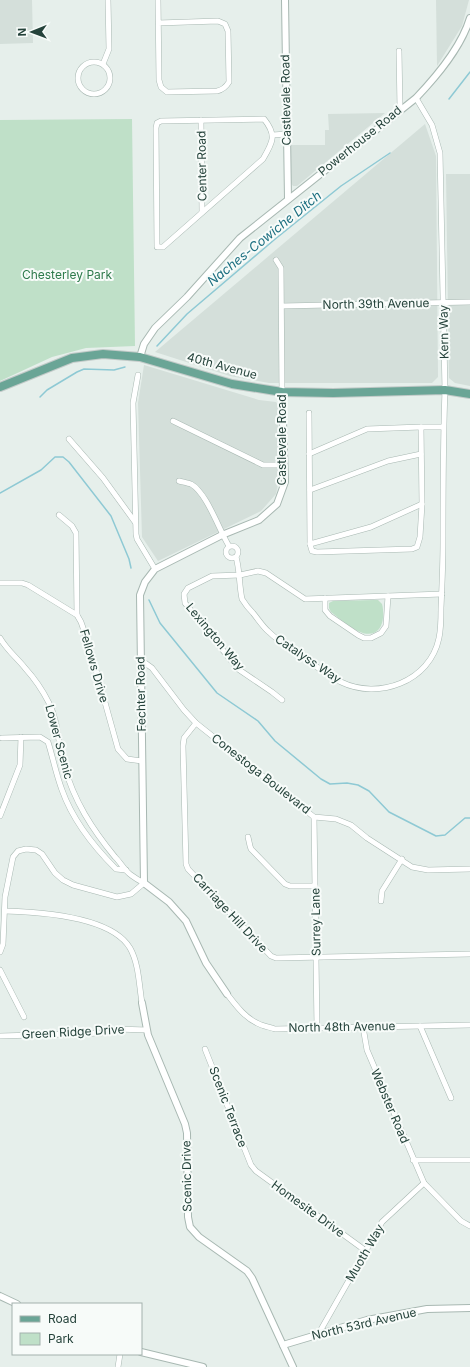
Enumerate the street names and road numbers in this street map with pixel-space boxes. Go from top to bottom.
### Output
street label: Castlevale Road [277,54,294,146]
street label: Powerhouse Road [315,102,404,179]
street label: Center Road [193,131,210,201]
street label: North 39th Avenue [322,295,430,312]
street label: Kern Way [436,304,451,359]
street label: 40th Avenue [185,349,259,382]
street label: Castlevale Road [274,394,289,486]
street label: Lexington Way [183,600,248,674]
street label: Fellows Drive [77,627,112,704]
street label: Catalyss Way [272,631,344,686]
street label: Fechter Road [132,656,149,732]
street label: Lower Scenic [42,703,77,781]
street label: Conestoga Boulevard [209,730,314,817]
street label: Carriage Hill Drive [190,870,271,955]
street label: Surrey Lane [307,888,324,956]
street label: North 48th Avenue [288,1018,396,1035]
street label: Green Ridge Drive [21,1021,125,1042]
street label: Scenic Terrace [206,1064,251,1149]
street label: Webster Road [368,1066,413,1145]
street label: Scenic Drive [178,1140,195,1212]
street label: Homesite Drive [269,1177,348,1240]
street label: Muoth Way [342,1221,387,1284]
street label: North 53rd Avenue [310,1304,418,1343]

